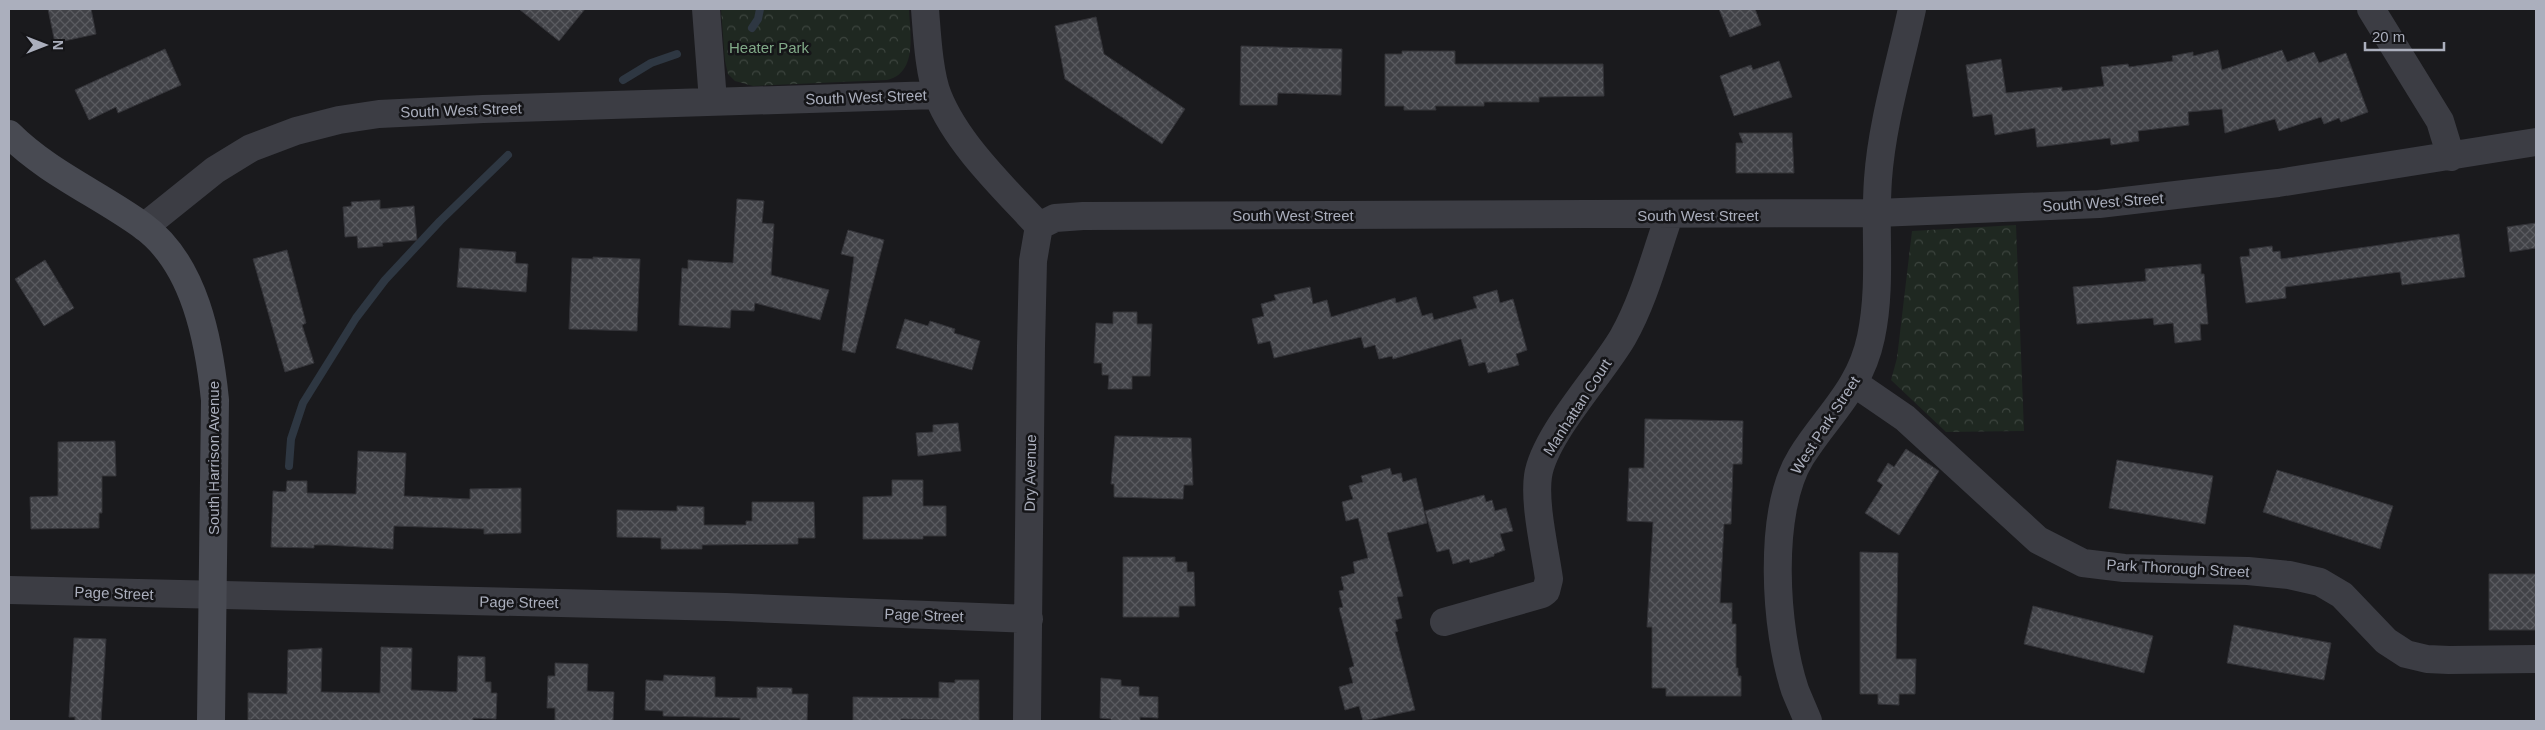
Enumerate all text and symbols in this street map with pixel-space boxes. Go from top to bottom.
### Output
north arrow [20,20,70,70]
scale bar [2365,20,2444,52]
text: 20 m [2372,28,2405,45]
park label: Heater Park [729,39,810,56]
text: N [50,40,66,50]
street label: South West Street [805,86,928,108]
street label: South West Street [400,99,523,121]
street label: South West Street [2042,189,2165,215]
street label: South West Street [1232,207,1355,224]
street label: South West Street [1637,207,1760,224]
street label: Manhattan Court [1539,355,1615,458]
street label: West Park Street [1787,372,1863,477]
street label: South Harrison Avenue [205,381,222,535]
street label: Dry Avenue [1021,434,1039,512]
street label: Park Thorough Street [2106,556,2251,580]
street label: Page Street [74,583,155,603]
street label: Page Street [479,593,560,611]
street label: Page Street [884,605,965,625]

